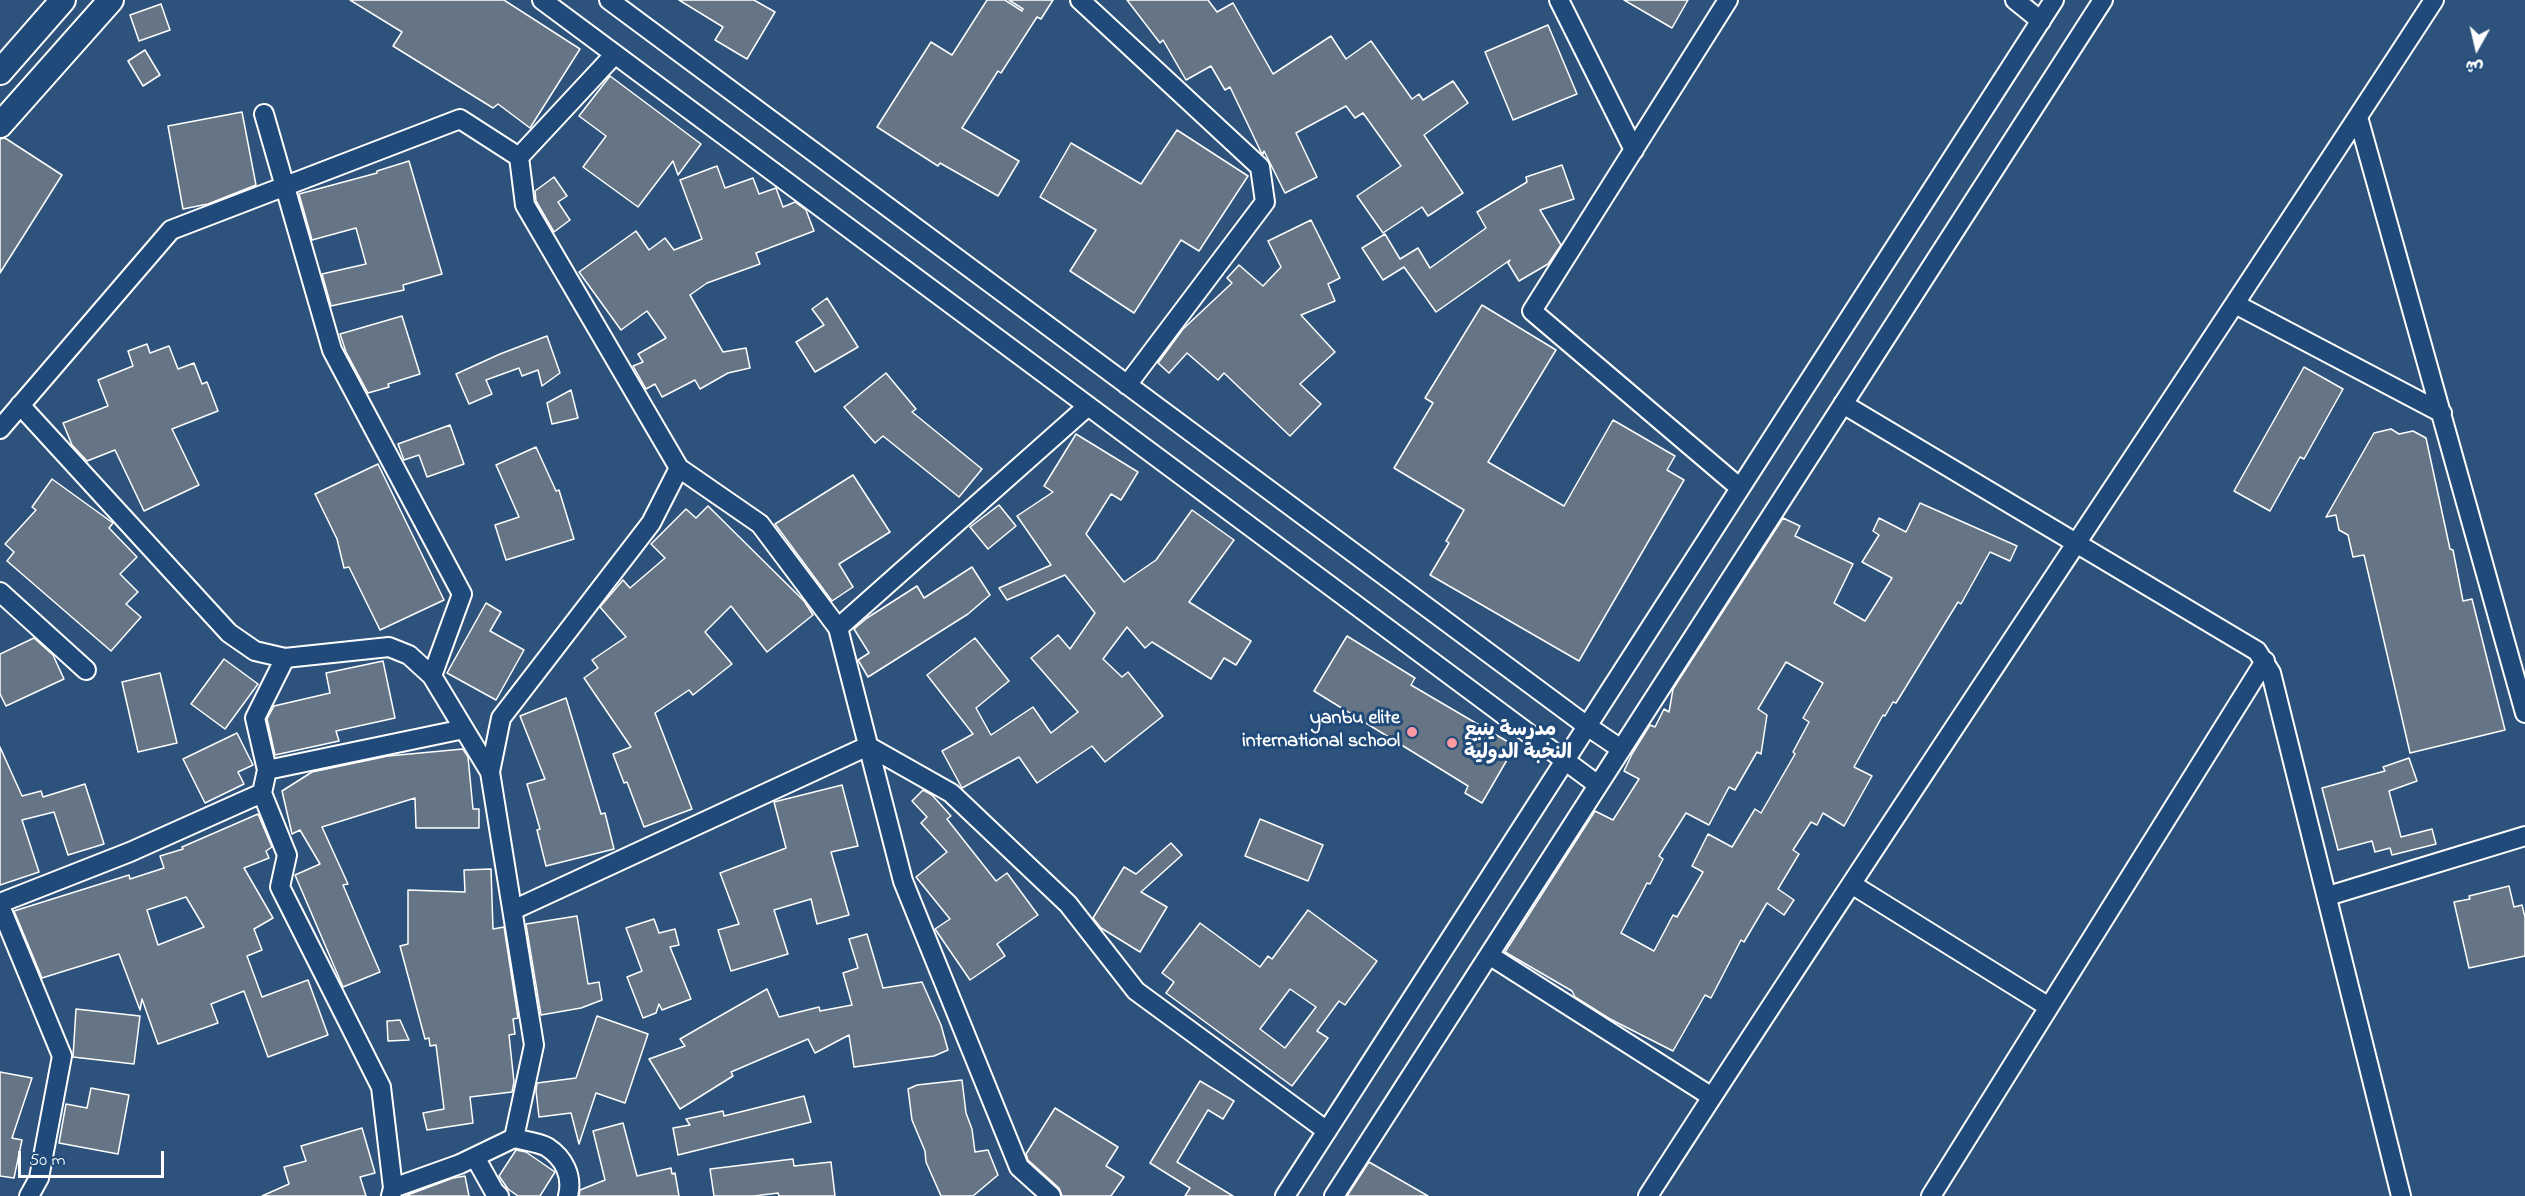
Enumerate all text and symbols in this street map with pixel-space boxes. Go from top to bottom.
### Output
north arrow [2447,18,2507,78]
text: ش [2464,53,2485,79]
place label: yanbu elite international school [1242,708,1400,755]
place label: مدرسة ينبع النخبة الدولية [1464,720,1572,767]
marker: yanbu elite international school [1405,725,1419,739]
marker: مدرسة ينبع النخبة الدولية [1445,736,1459,750]
scale bar [21,1139,166,1177]
text: 50 m [29,1148,66,1174]

